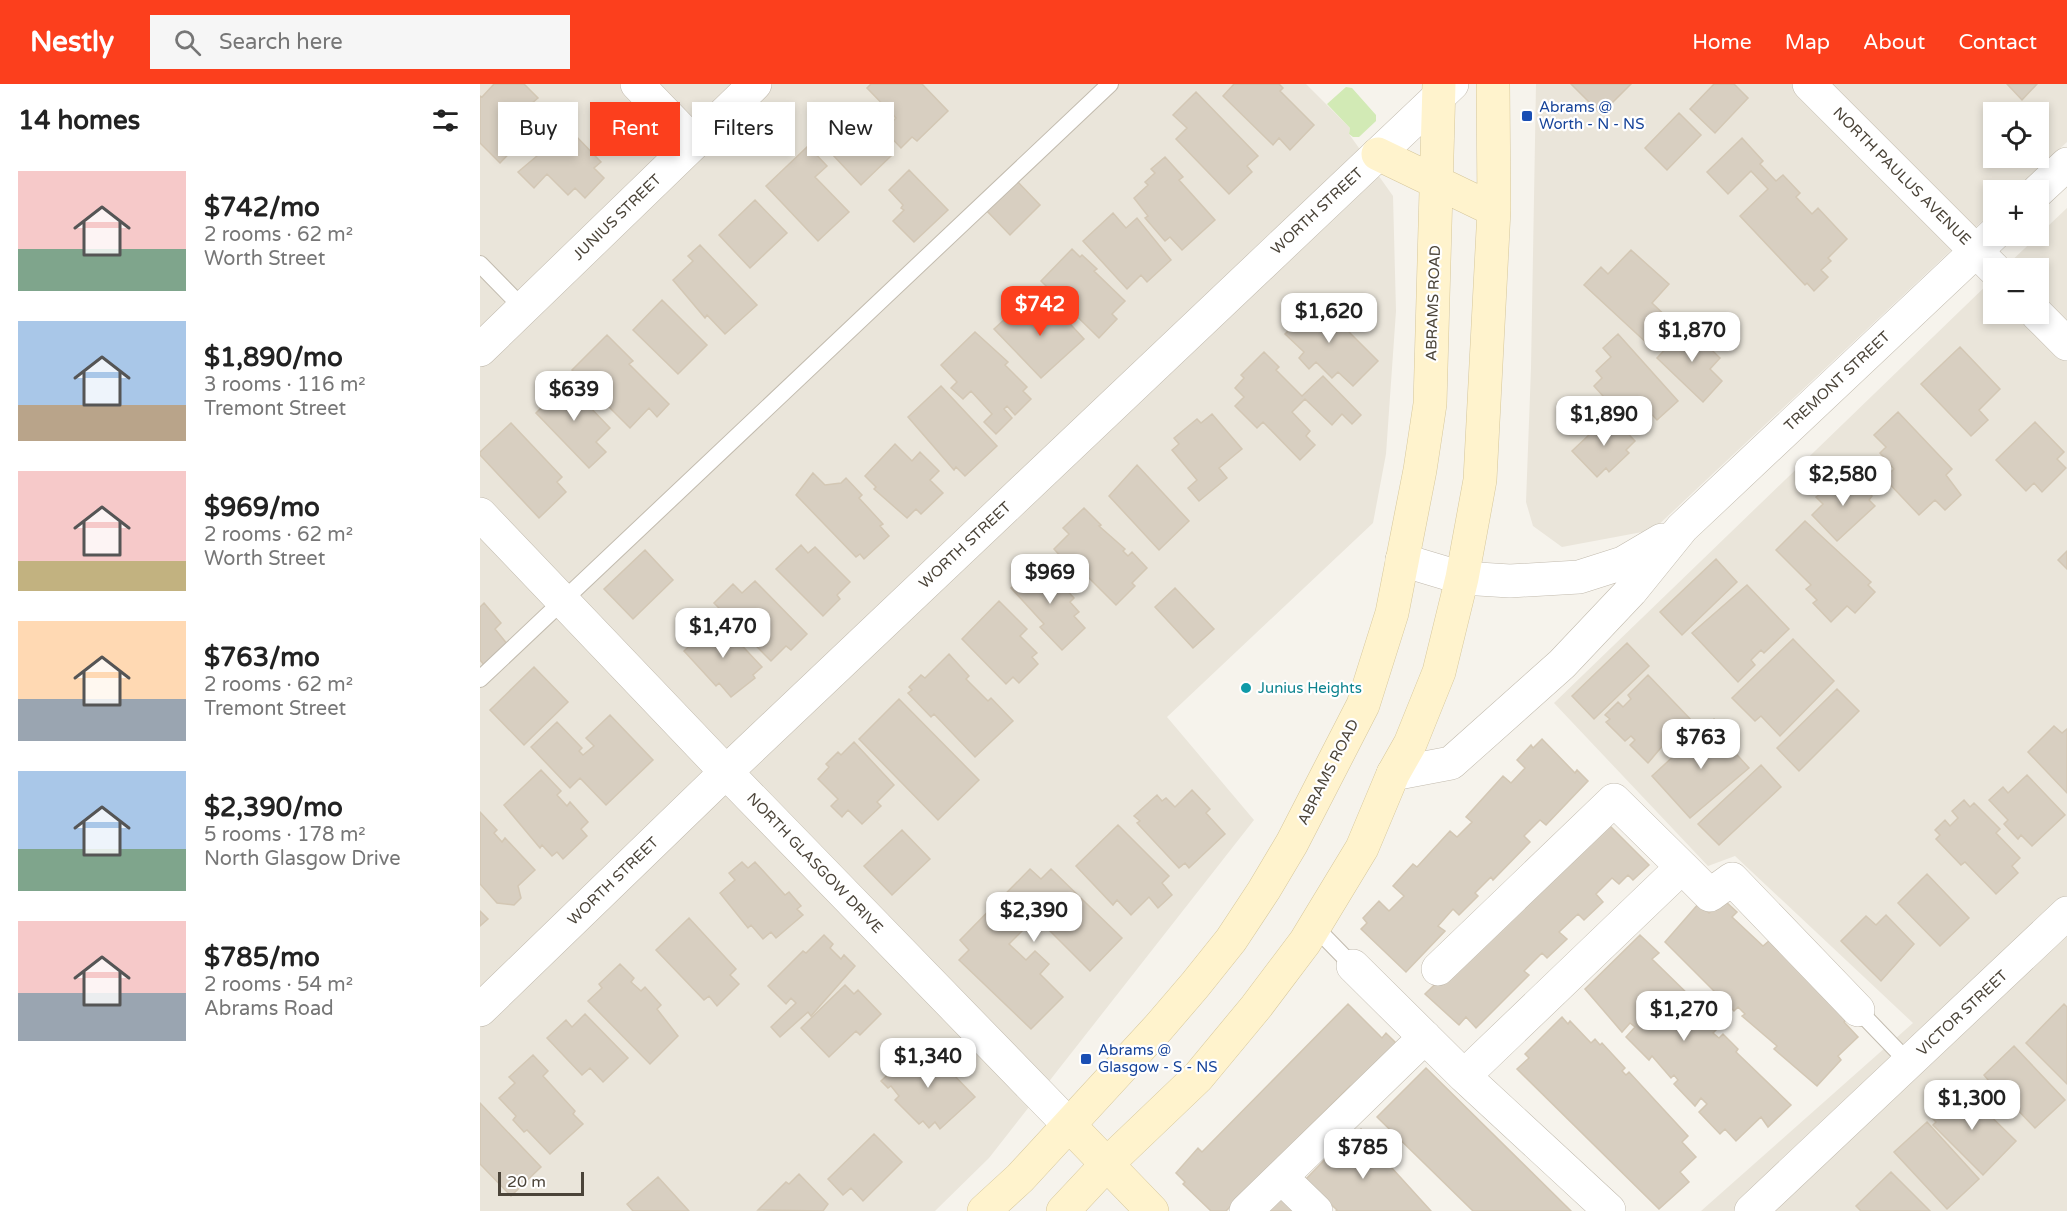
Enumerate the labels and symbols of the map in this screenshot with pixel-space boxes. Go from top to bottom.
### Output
place label: Abrams @ Worth - N - NS [1539,98,1644,133]
street label: NORTH PAULUS AVENUE [1829,103,1975,249]
marker: Abrams @ Worth - N - NS [1520,109,1534,123]
street label: WORTH STREET [1267,164,1367,258]
street label: JUNIUS STREET [569,170,665,264]
street label: ABRAMS ROAD [1422,245,1444,361]
pin: $742 [1004,286,1076,337]
pin: $1,620 [1280,293,1378,344]
pin: $1,870 [1643,312,1741,363]
street label: TREMONT STREET [1780,327,1894,435]
pin: $639 [538,371,610,422]
pin: $1,890 [1555,396,1653,447]
pin: $2,580 [1794,456,1892,507]
street label: WORTH STREET [915,498,1015,592]
pin: $969 [1014,554,1086,605]
pin: $1,470 [674,608,772,659]
place label: Junius Heights [1258,679,1362,697]
marker: Junius Heights [1239,681,1253,695]
street label: ABRAMS ROAD [1294,716,1362,828]
pin: $763 [1665,719,1737,770]
street label: NORTH GLASGOW DRIVE [743,789,887,937]
street label: WORTH STREET [564,833,662,929]
pin: $2,390 [985,892,1083,943]
street label: VICTOR STREET [1913,966,2011,1060]
pin: $1,270 [1635,991,1733,1042]
pin: $1,340 [879,1038,977,1089]
place label: Abrams @ Glasgow - S - NS [1098,1041,1217,1076]
marker: Abrams @ Glasgow - S - NS [1079,1052,1093,1066]
pin: $1,300 [1923,1080,2021,1131]
pin: $785 [1327,1129,1399,1180]
scale bar [498,1169,584,1196]

